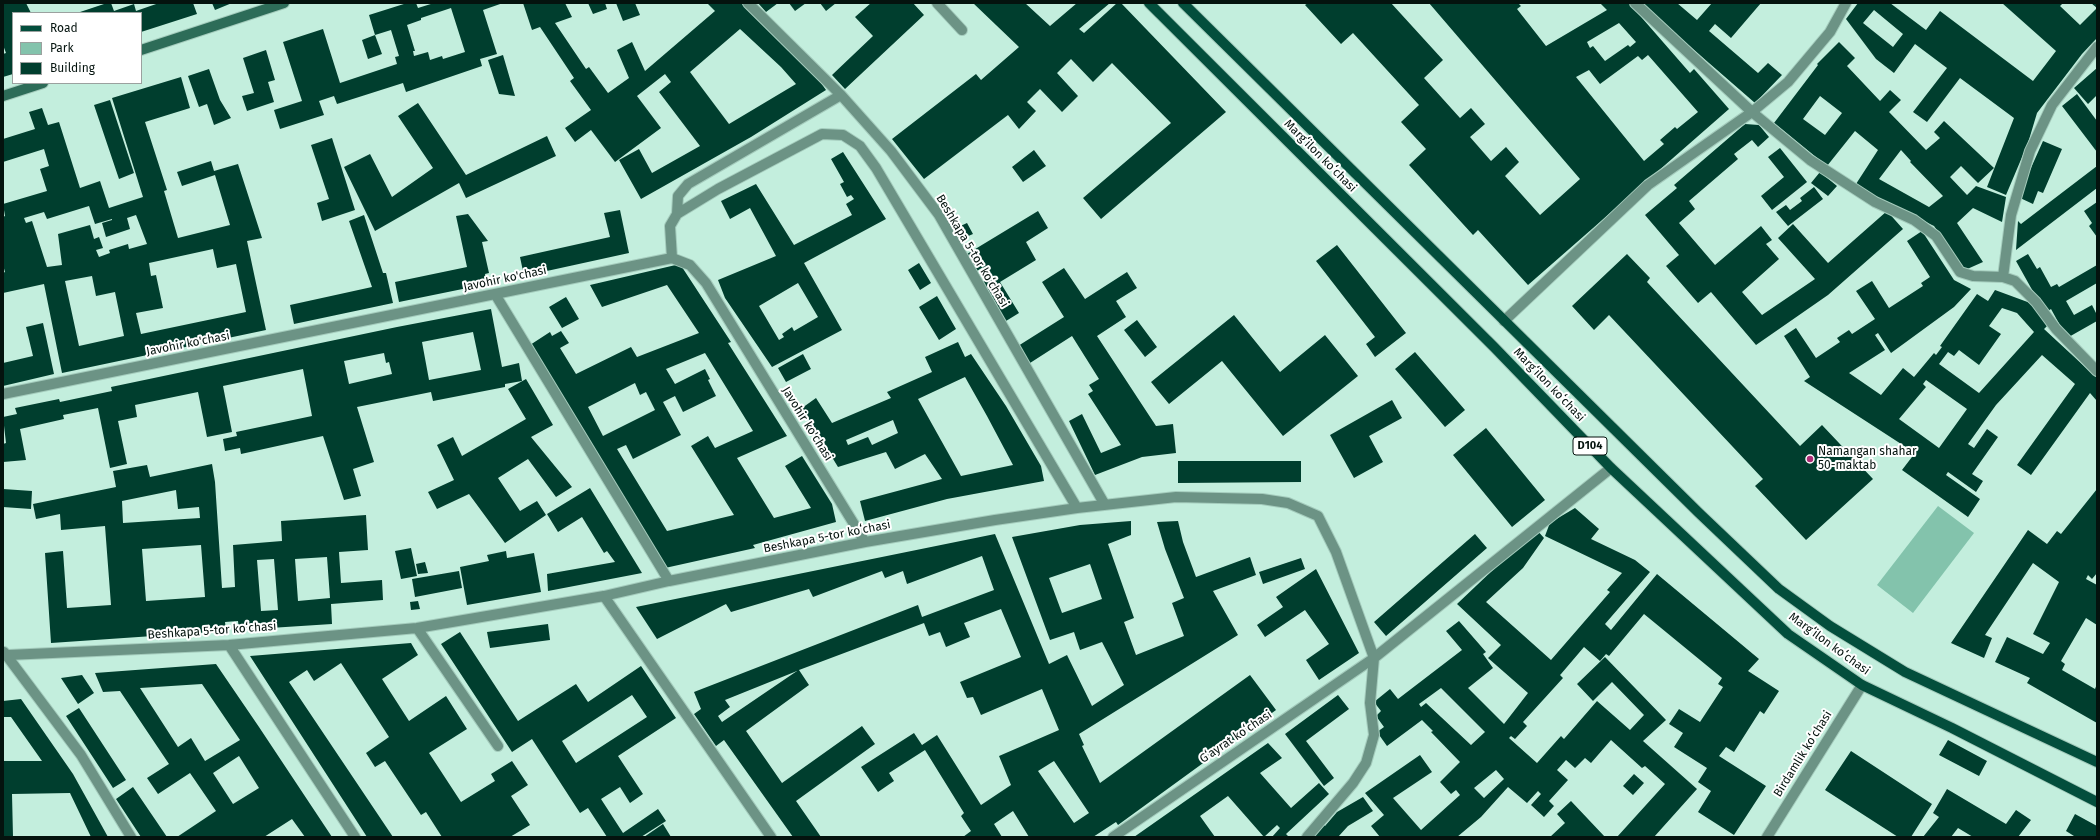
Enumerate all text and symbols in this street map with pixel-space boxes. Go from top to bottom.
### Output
legend [12,12,142,84]
text: Road [50,21,78,35]
text: Park [50,41,74,55]
text: Building [50,61,95,75]
street label: Margʻilon koʻchasi [1281,117,1359,195]
street label: Beshkapa 5-tor koʻchasi [933,192,1011,310]
street label: Javohir ko'chasi [462,263,548,295]
street label: Javohir ko'chasi [145,329,231,359]
street label: Margʻilon koʻchasi [1510,345,1588,425]
street label: Javohir ko'chasi [778,384,836,464]
road number: D104 [1573,437,1607,455]
place label: Namangan shahar 50-maktab [1818,445,1917,473]
marker: Namangan shahar 50-maktab [1805,454,1815,464]
street label: Beshkapa 5-tor koʻchasi [762,518,892,556]
street label: Margʻilon koʻchasi [1786,610,1872,678]
street label: Beshkapa 5-tor koʻchasi [147,619,277,643]
street label: Gʻayrat koʻchasi [1197,707,1275,767]
street label: Birdamlik koʻchasi [1771,708,1835,800]

